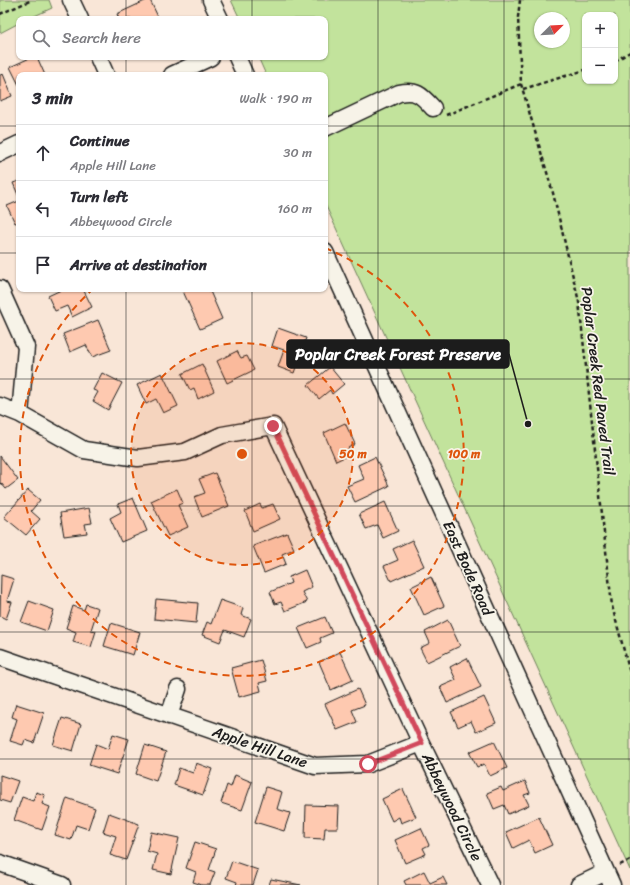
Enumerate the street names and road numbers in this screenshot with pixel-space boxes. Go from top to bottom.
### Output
street label: Poplar Creek Red Paved Trail [574,285,623,477]
street label: East Bode Road [435,516,501,621]
street label: Apple Hill Lane [208,718,311,776]
street label: Abbeywood Circle [414,747,490,866]

